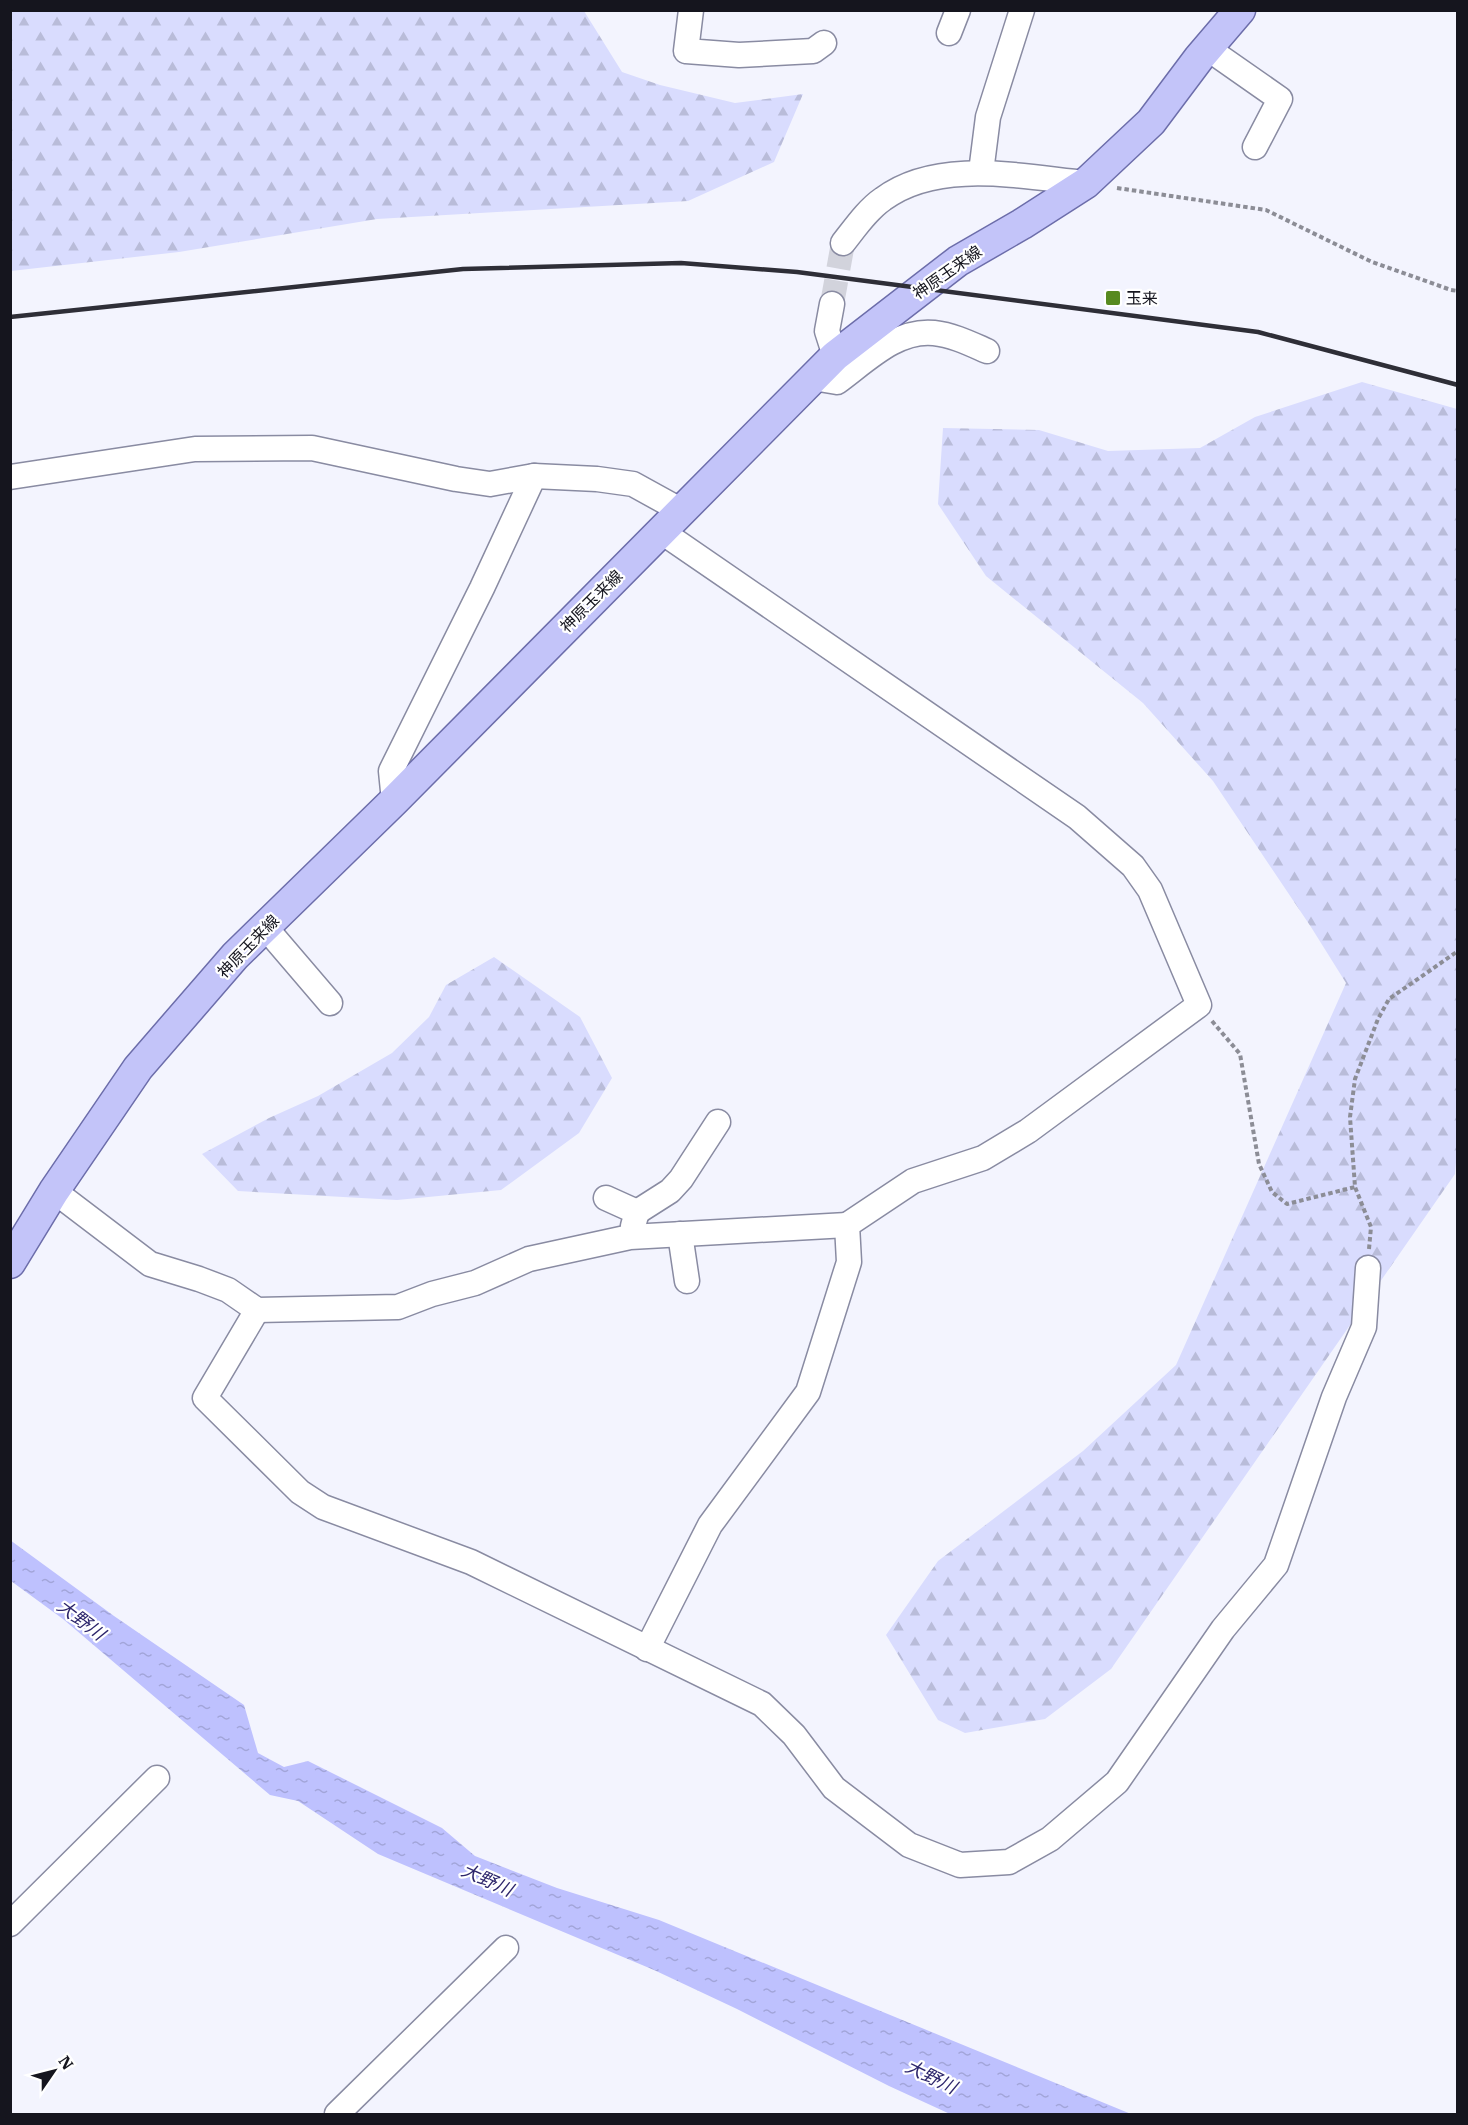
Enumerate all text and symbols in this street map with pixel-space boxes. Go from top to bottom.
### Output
street label: 神原玉来線 [908,241,986,303]
place label: 玉来 [1126,288,1158,308]
marker: 玉来 [1104,289,1122,307]
street label: 神原玉来線 [556,566,626,636]
street label: 神原玉来線 [213,910,283,982]
water label: 大野川 [53,1594,111,1646]
water label: 大野川 [458,1858,518,1902]
north arrow [24,2041,84,2101]
text: N [54,2051,78,2073]
water label: 大野川 [902,2054,962,2100]

